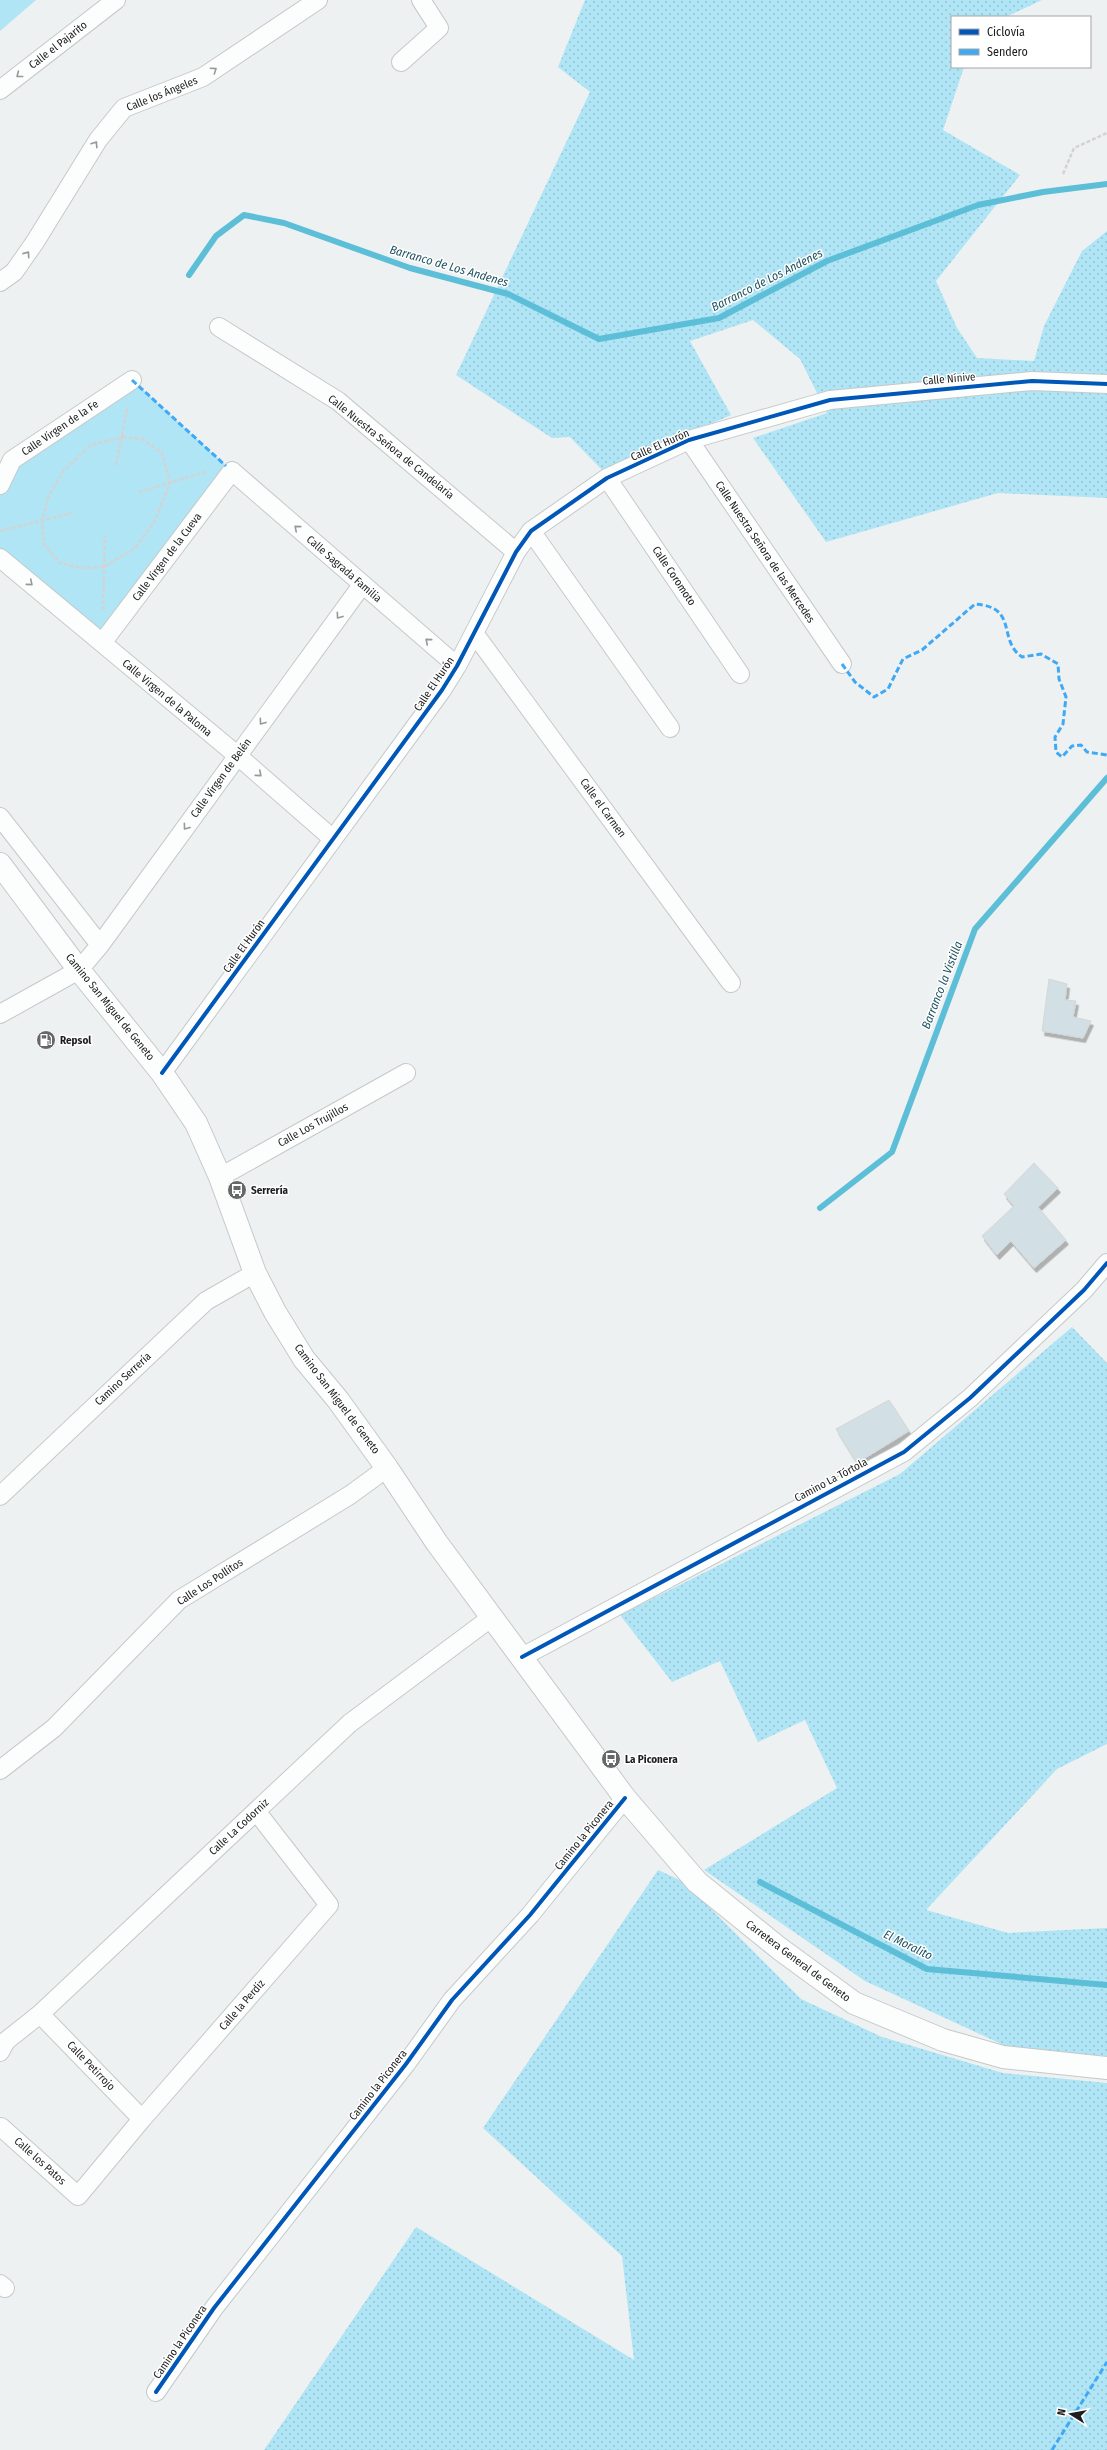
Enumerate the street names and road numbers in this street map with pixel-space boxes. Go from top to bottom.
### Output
street label: Calle el Pajarito [26,18,90,72]
street label: Calle los Ángeles [124,73,200,114]
street label: Calle Nínive [922,370,976,388]
street label: Calle Nuestra Señora de Candelaria [325,392,457,502]
street label: Calle Virgen de la Fe [19,397,101,459]
street label: Calle El Hurón [629,426,691,464]
street label: Calle Nuestra Señora de las Mercedes [713,479,818,626]
street label: Calle Virgen de la Cueva [130,510,204,604]
street label: Calle Sagrada Familia [304,533,384,605]
street label: Calle Coromoto [649,544,699,608]
street label: Calle El Hurón [411,654,457,714]
street label: Calle Virgen de la Paloma [120,657,214,739]
street label: Calle Virgen de Belén [188,736,254,820]
street label: Calle el Carmen [577,776,629,840]
street label: Calle El Hurón [220,917,268,975]
street label: Camino San Miguel de Geneto [63,951,157,1063]
street label: Calle Los Trujillos [276,1100,351,1150]
street label: Camino San Miguel de Geneto [292,1342,383,1457]
street label: Camino Serrería [92,1350,154,1408]
street label: Camino La Tórtola [792,1455,870,1505]
street label: Calle Los Pollitos [175,1556,246,1608]
street label: Calle La Codorniz [206,1796,272,1858]
street label: Camino la Piconera [552,1797,616,1873]
street label: Carretera General de Geneto [743,1917,853,2005]
street label: Calle la Perdiz [217,1977,268,2033]
street label: Calle Petirrojo [64,2039,118,2093]
street label: Camino la Piconera [346,2047,410,2123]
street label: Calle los Patos [12,2134,69,2188]
street label: Camino la Piconera [151,2303,209,2381]

